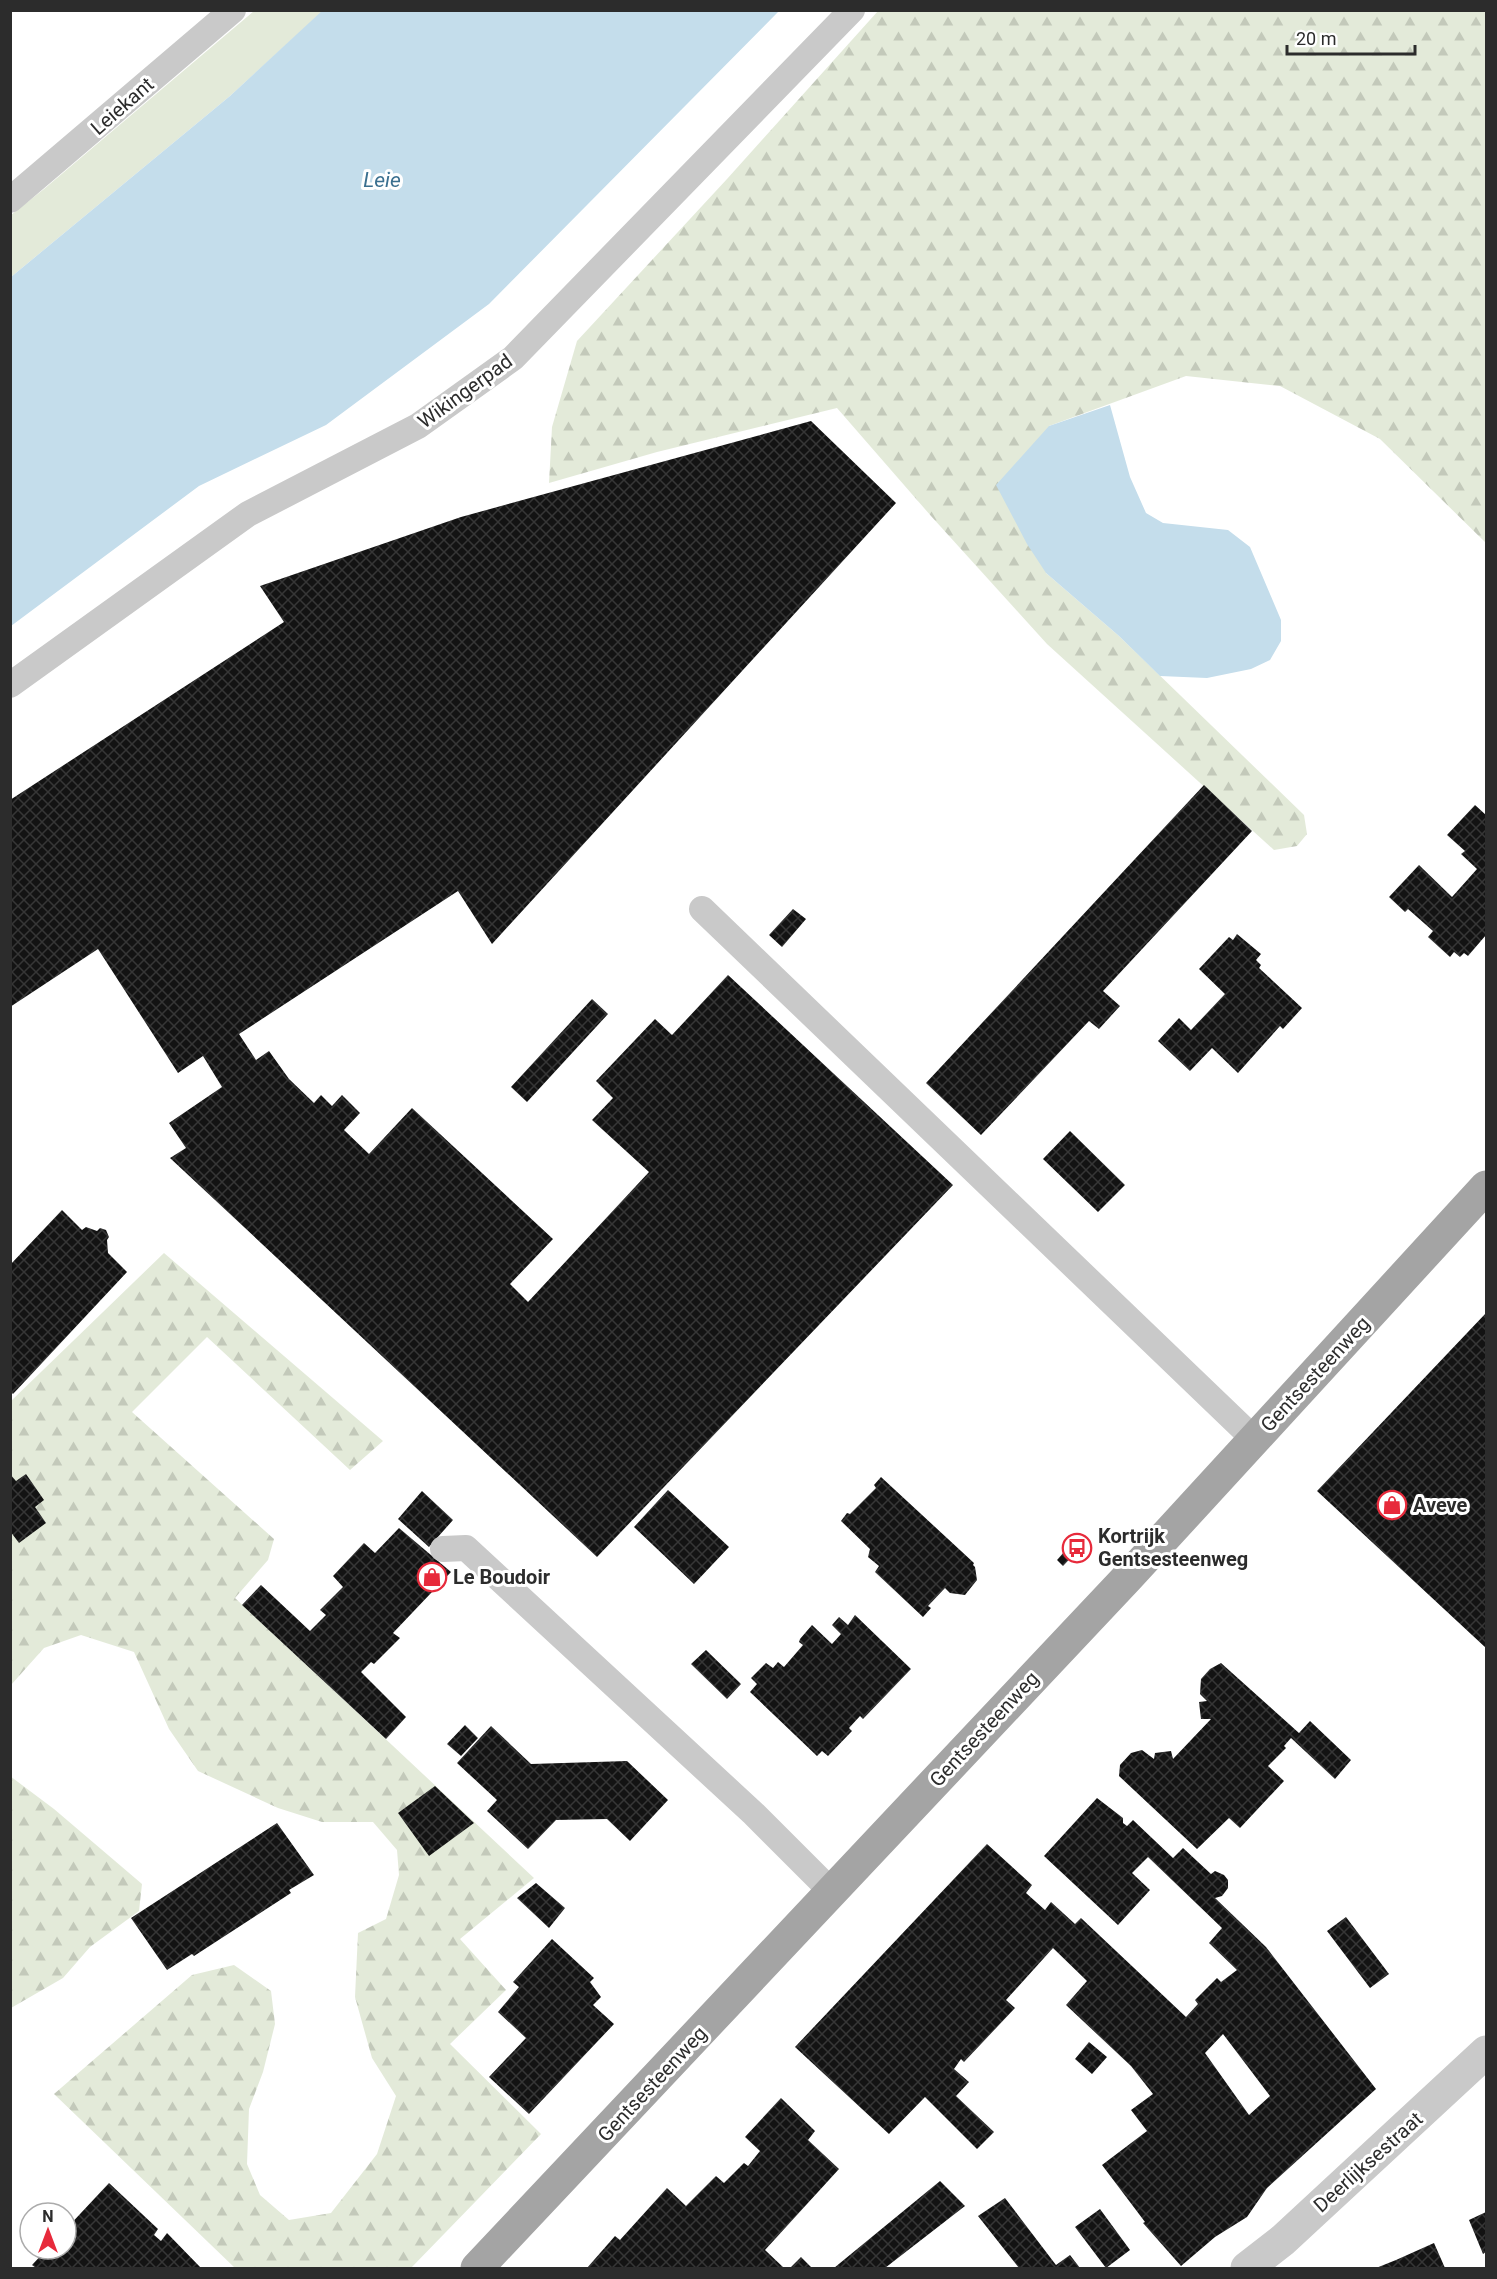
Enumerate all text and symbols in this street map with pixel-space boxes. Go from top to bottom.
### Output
scale bar [1287,18,1414,56]
text: 20 m [1296,28,1336,49]
street label: Leiekant [86,72,158,140]
water label: Leie [363,168,401,192]
street label: Wikingerpad [413,349,517,433]
street label: Gentsesteenweg [1256,1311,1374,1437]
shop icon: Aveve [1376,1489,1408,1521]
place label: Aveve [1413,1493,1468,1517]
place label: Kortrijk Gentsesteenweg [1098,1524,1248,1571]
bus stop icon: Kortrijk Gentsesteenweg [1061,1532,1093,1564]
shop icon: Le Boudoir [416,1561,448,1593]
place label: Le Boudoir [453,1565,551,1589]
street label: Gentsesteenweg [925,1666,1043,1792]
street label: Gentsesteenweg [593,2021,711,2147]
street label: Deerlijksestraat [1309,2107,1427,2217]
north arrow [18,2201,78,2261]
text: N [42,2207,54,2226]

